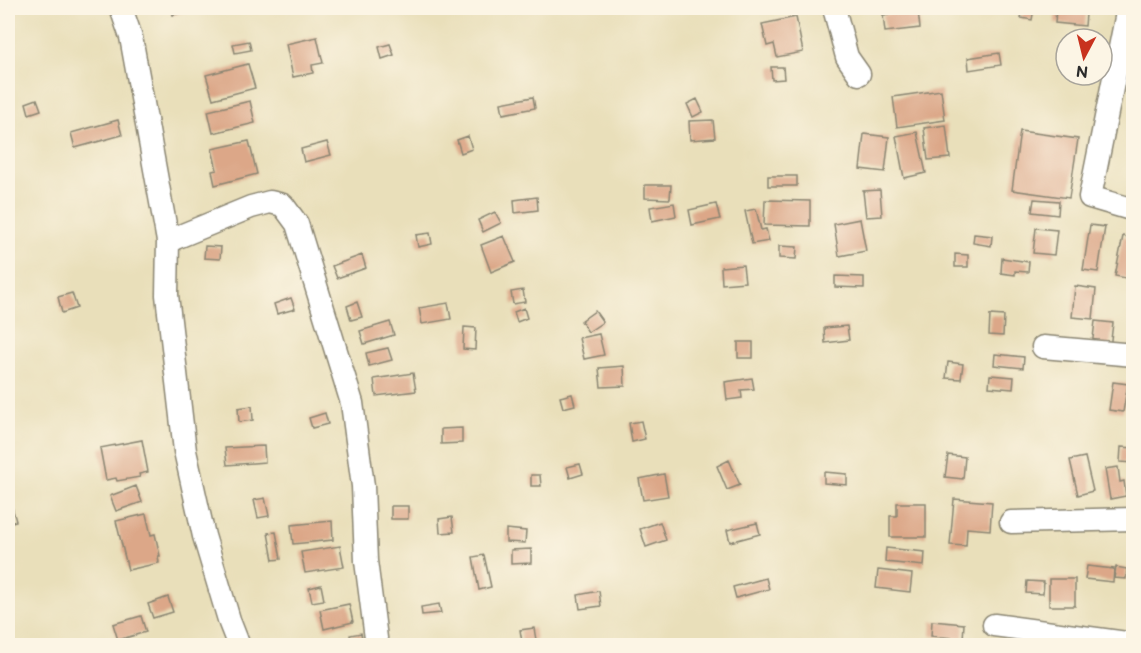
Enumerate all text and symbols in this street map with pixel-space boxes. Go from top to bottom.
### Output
north arrow [1054,27,1114,87]
text: N [1075,60,1089,81]

